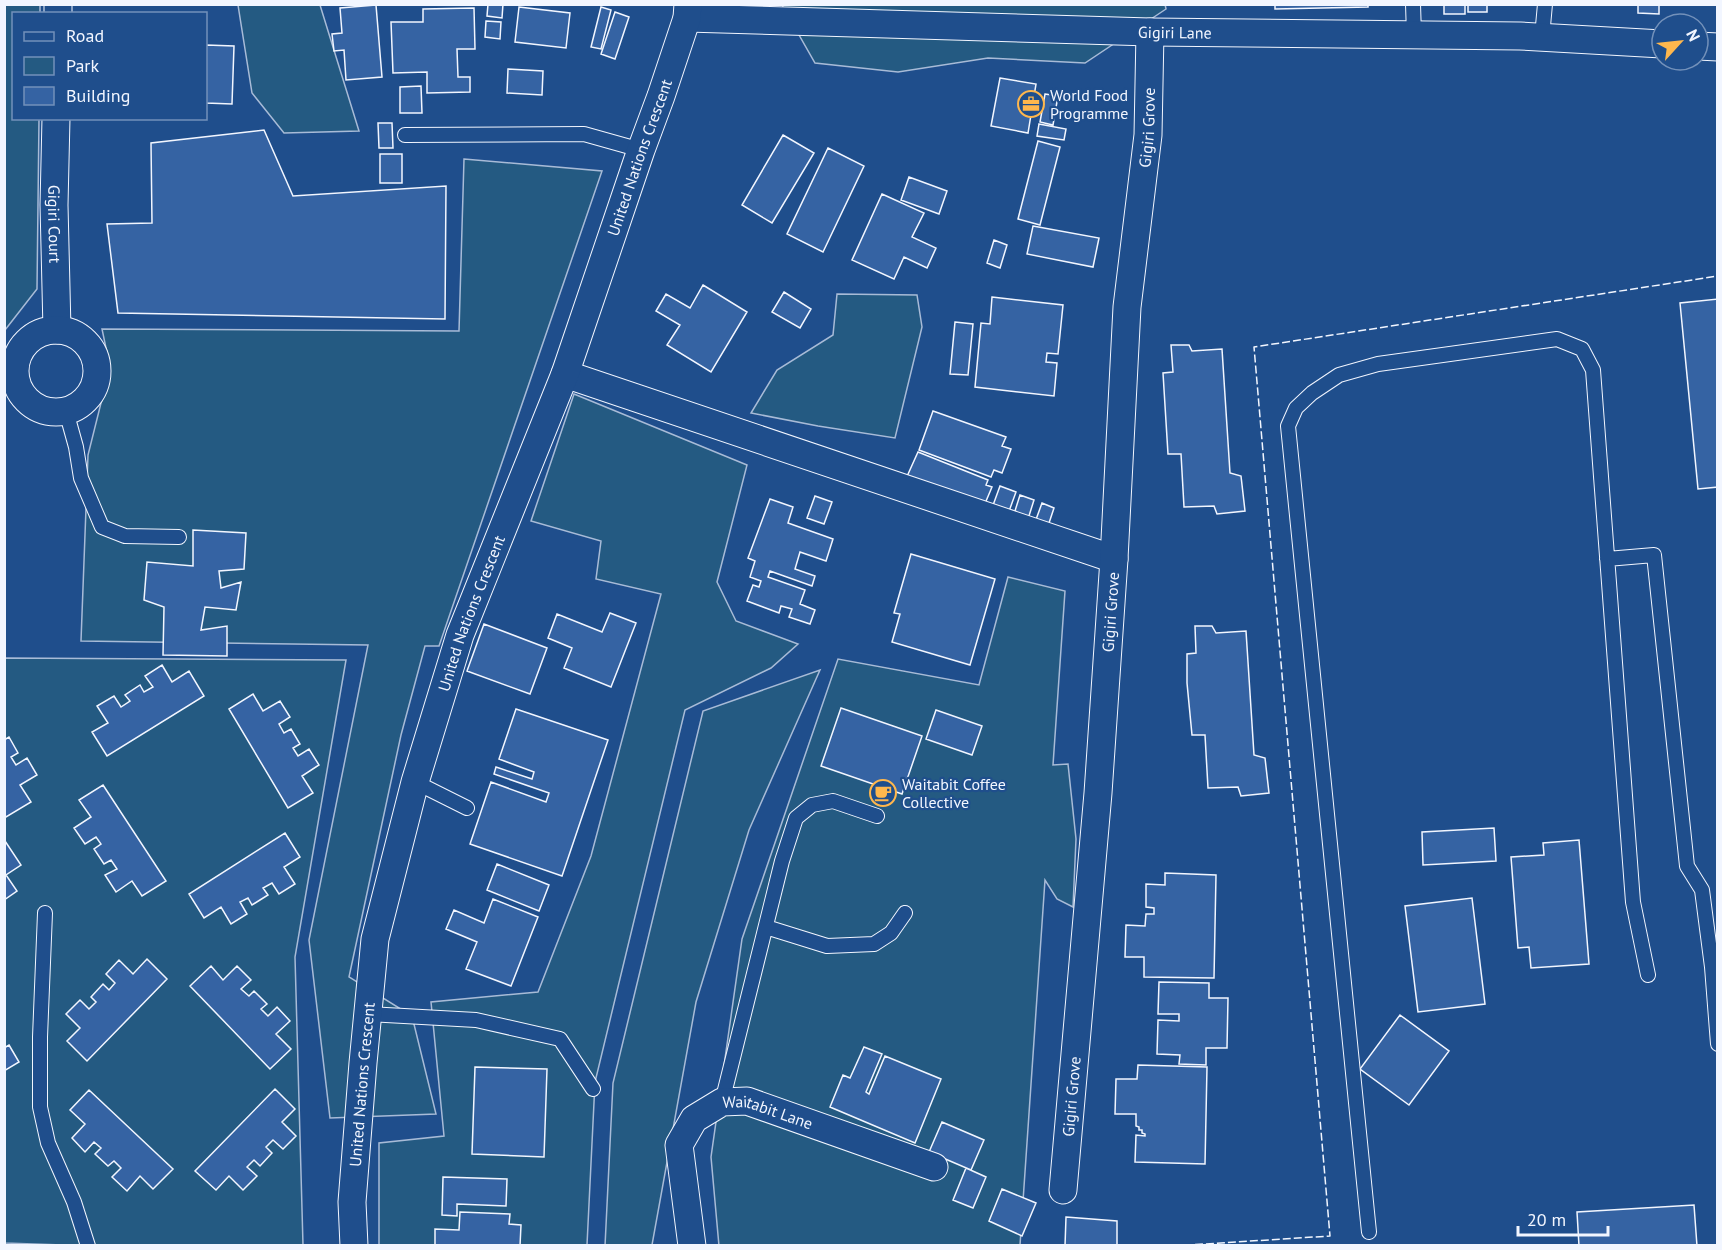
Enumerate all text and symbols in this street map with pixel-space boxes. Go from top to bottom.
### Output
legend [12,12,207,120]
north arrow [1650,12,1710,72]
street label: Gigiri Lane [1138,22,1212,43]
text: Road [66,24,104,47]
text: N [1682,26,1705,44]
text: Park [66,54,99,77]
street label: United Nations Crescent [603,76,676,239]
text: Building [66,84,130,107]
place label: World Food Programme [1050,85,1128,123]
street label: Gigiri Grove [1134,87,1159,169]
office icon: World Food Programme [1016,89,1046,119]
street label: Gigiri Court [44,185,65,264]
street label: United Nations Crescent [433,532,509,694]
street label: Gigiri Grove [1098,571,1123,653]
place label: Waitabit Coffee Collective [902,774,1006,812]
cafe icon: Waitabit Coffee Collective [868,778,898,808]
street label: United Nations Crescent [345,1001,379,1167]
street label: Gigiri Grove [1058,1055,1085,1137]
street label: Waitabit Lane [722,1091,816,1133]
scale bar [1518,1199,1608,1237]
text: 20 m [1527,1208,1566,1231]

